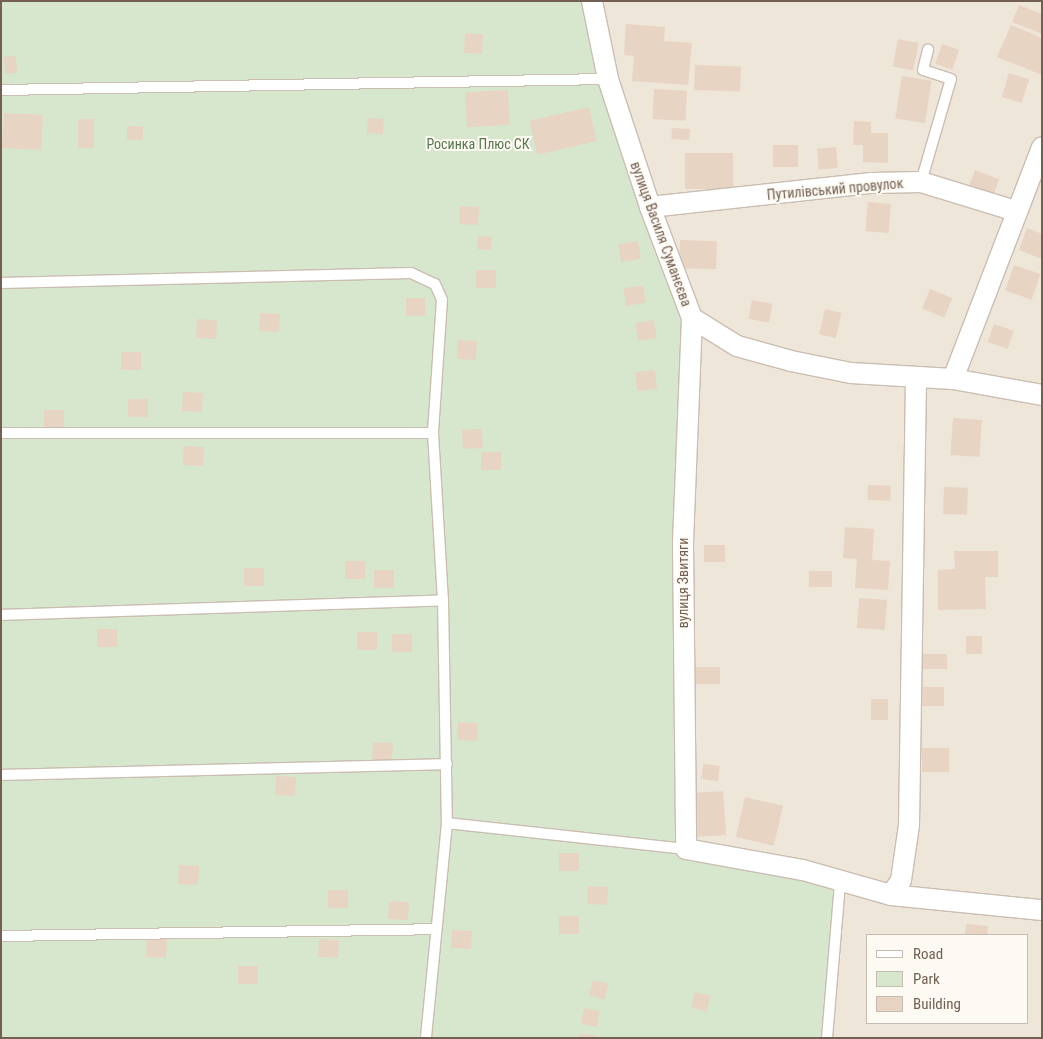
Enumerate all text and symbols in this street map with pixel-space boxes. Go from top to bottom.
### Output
park label: Росинка Плюс СК [426,136,530,152]
street label: вулиця Василя Суманєєва [627,159,695,309]
street label: Путилівський провулок [766,175,904,203]
street label: вулиця Звитяги [675,538,691,628]
legend [866,934,1028,1024]
text: Road [913,945,943,963]
text: Park [913,970,940,988]
text: Building [913,995,961,1013]

